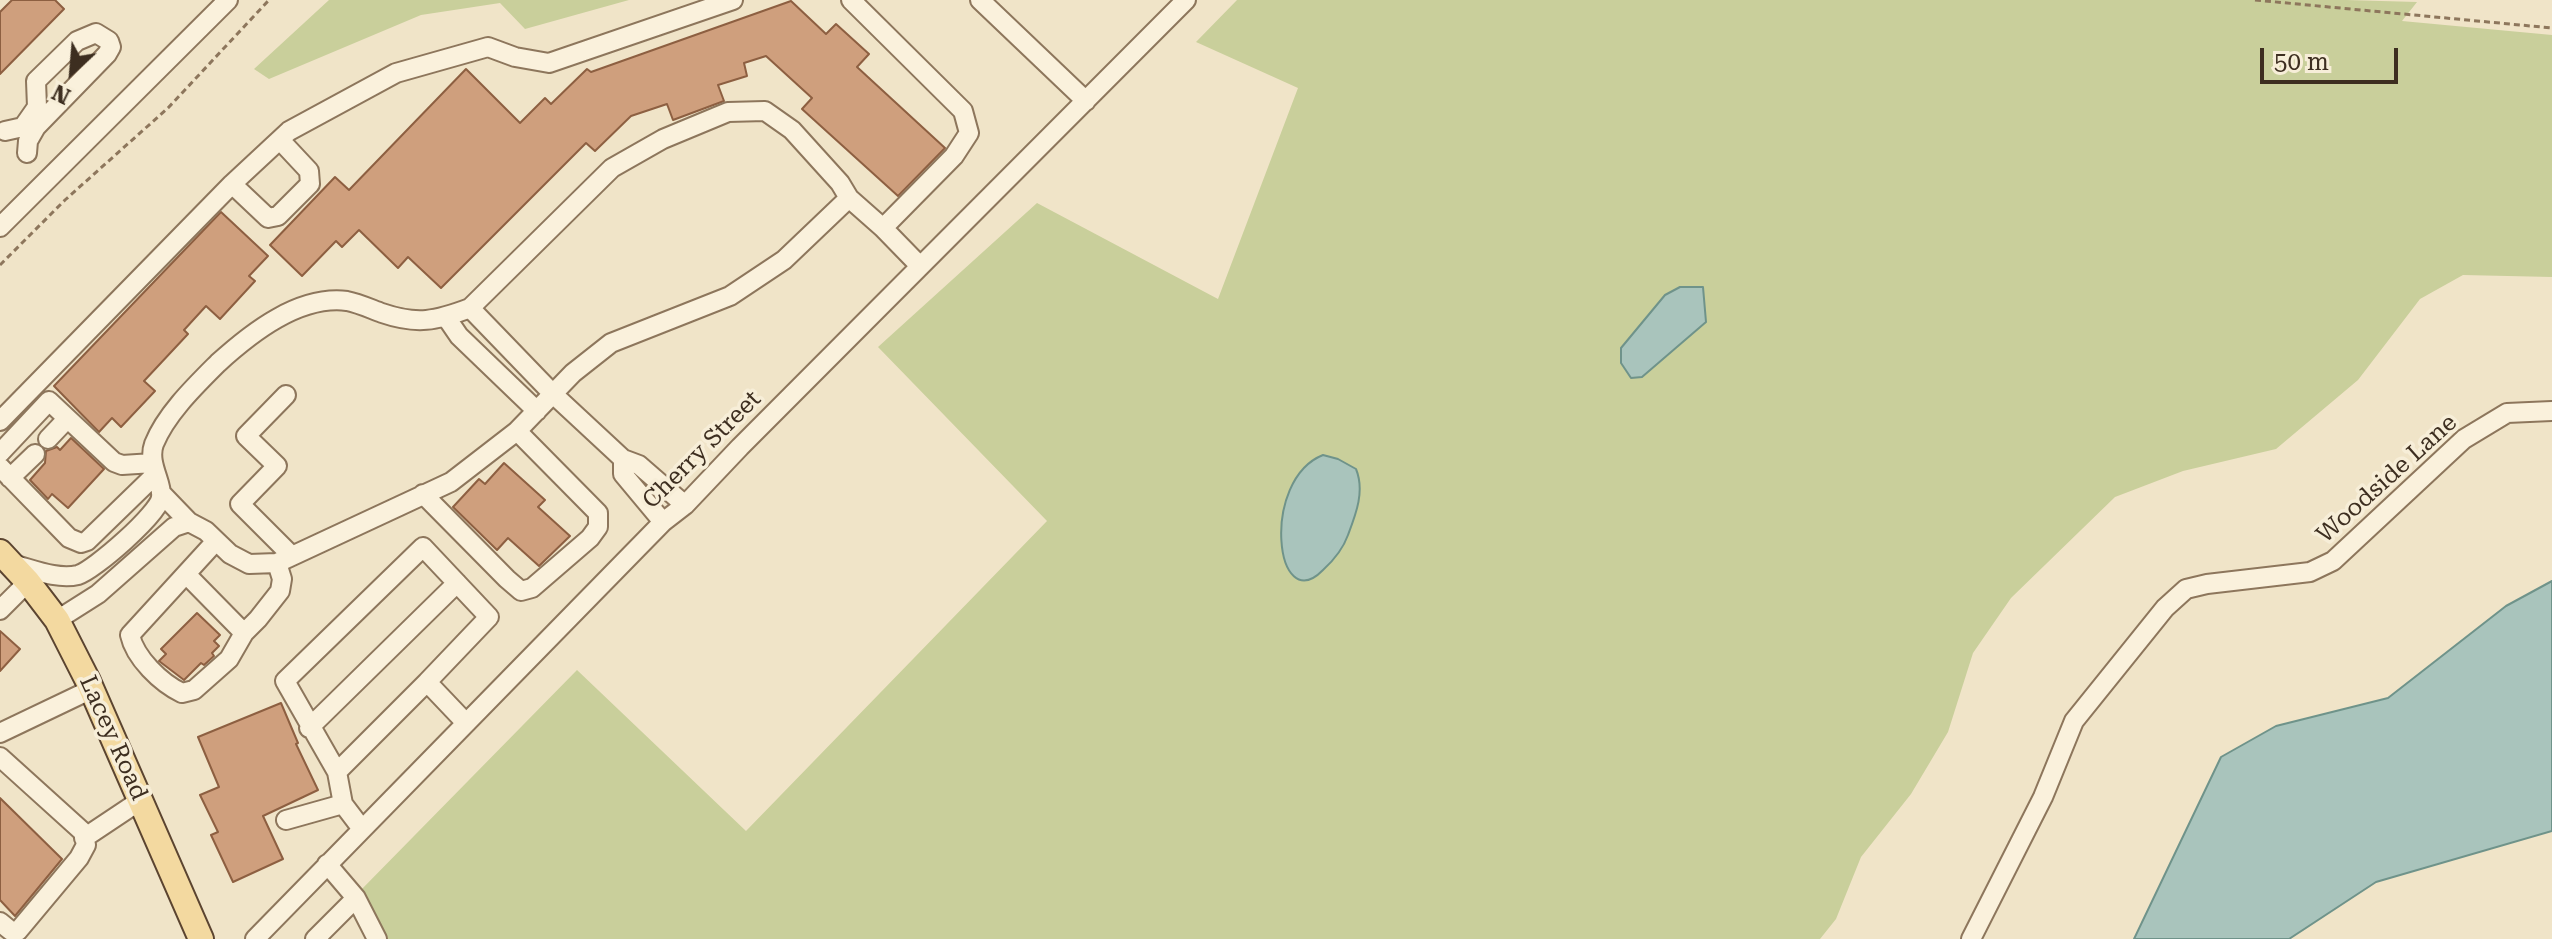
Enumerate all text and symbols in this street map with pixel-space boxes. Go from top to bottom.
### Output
north arrow [32,32,112,112]
scale bar [2264,32,2402,82]
text: 50 m [2274,48,2329,76]
text: N [48,79,74,109]
street label: Cherry Street [637,385,767,515]
street label: Woodside Lane [2311,409,2463,549]
street label: Lacey Road [73,671,153,805]

